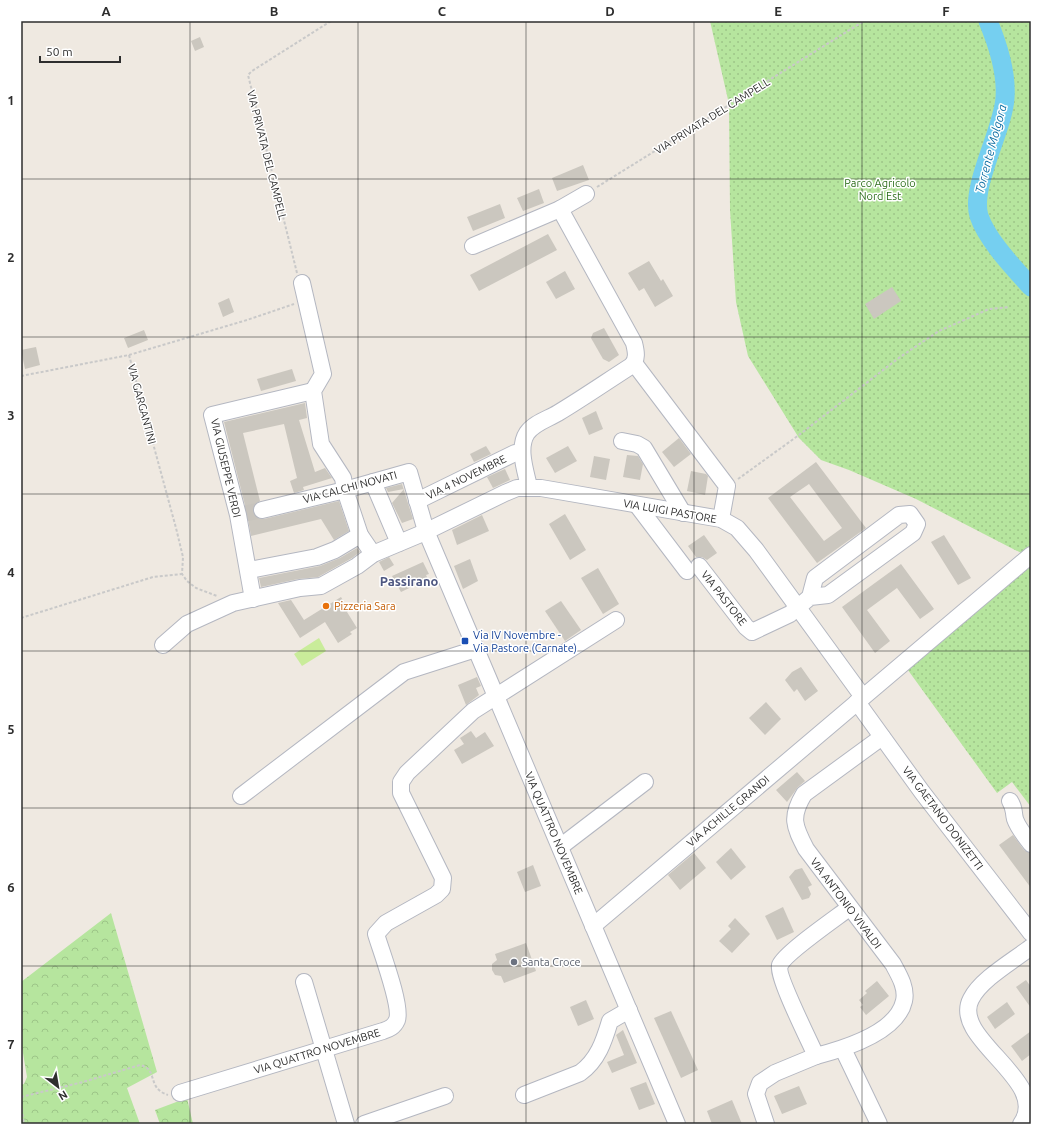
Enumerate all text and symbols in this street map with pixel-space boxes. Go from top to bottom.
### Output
text: A [101,4,111,18]
text: B [270,4,279,18]
text: C [438,4,447,18]
text: D [605,4,615,18]
text: E [774,4,782,18]
text: F [942,4,950,18]
scale bar [40,38,120,64]
text: 50 m [46,45,73,58]
street label: VIA PRIVATA DEL CAMPELL [652,75,772,156]
street label: VIA PRIVATA DEL CAMPELL [245,89,289,222]
text: 1 [7,93,15,107]
water label: Torrente Molgora [972,103,1009,195]
park label: Parco Agricolo Nord Est [844,177,916,202]
text: 2 [7,250,15,264]
street label: VIA GARGANTINI [126,363,158,445]
text: 3 [7,408,15,422]
street label: VIA GIUSEPPE VERDI [209,417,243,519]
street label: VIA 4 NOVEMBRE [424,452,508,502]
street label: VIA CALCHI NOVATI [302,469,398,505]
street label: VIA LUIGI PASTORE [622,497,718,525]
text: 4 [7,565,15,579]
street label: VIA PASTORE [699,568,749,628]
district label: Passirano [380,574,439,588]
place label: Pizzeria Sara [334,600,396,612]
marker: Pizzeria Sara [321,601,331,611]
place label: Via IV Novembre - Via Pastore (Carnate) [473,629,577,655]
marker: Via IV Novembre - Via Pastore (Carnate) [460,636,470,646]
text: 5 [7,722,15,736]
street label: VIA GAETANO DONIZETTI [900,764,986,872]
street label: VIA QUATTRO NOVEMBRE [523,770,585,896]
street label: VIA ACHILLE GRANDI [684,773,772,849]
street label: VIA ANTONIO VIVALDI [808,855,884,951]
text: 6 [7,880,15,894]
place label: Santa Croce [522,956,581,968]
marker: Santa Croce [509,957,519,967]
street label: VIA QUATTRO NOVEMBRE [252,1026,382,1076]
text: 7 [7,1037,15,1051]
north arrow [38,1067,78,1107]
text: N [57,1088,70,1103]

